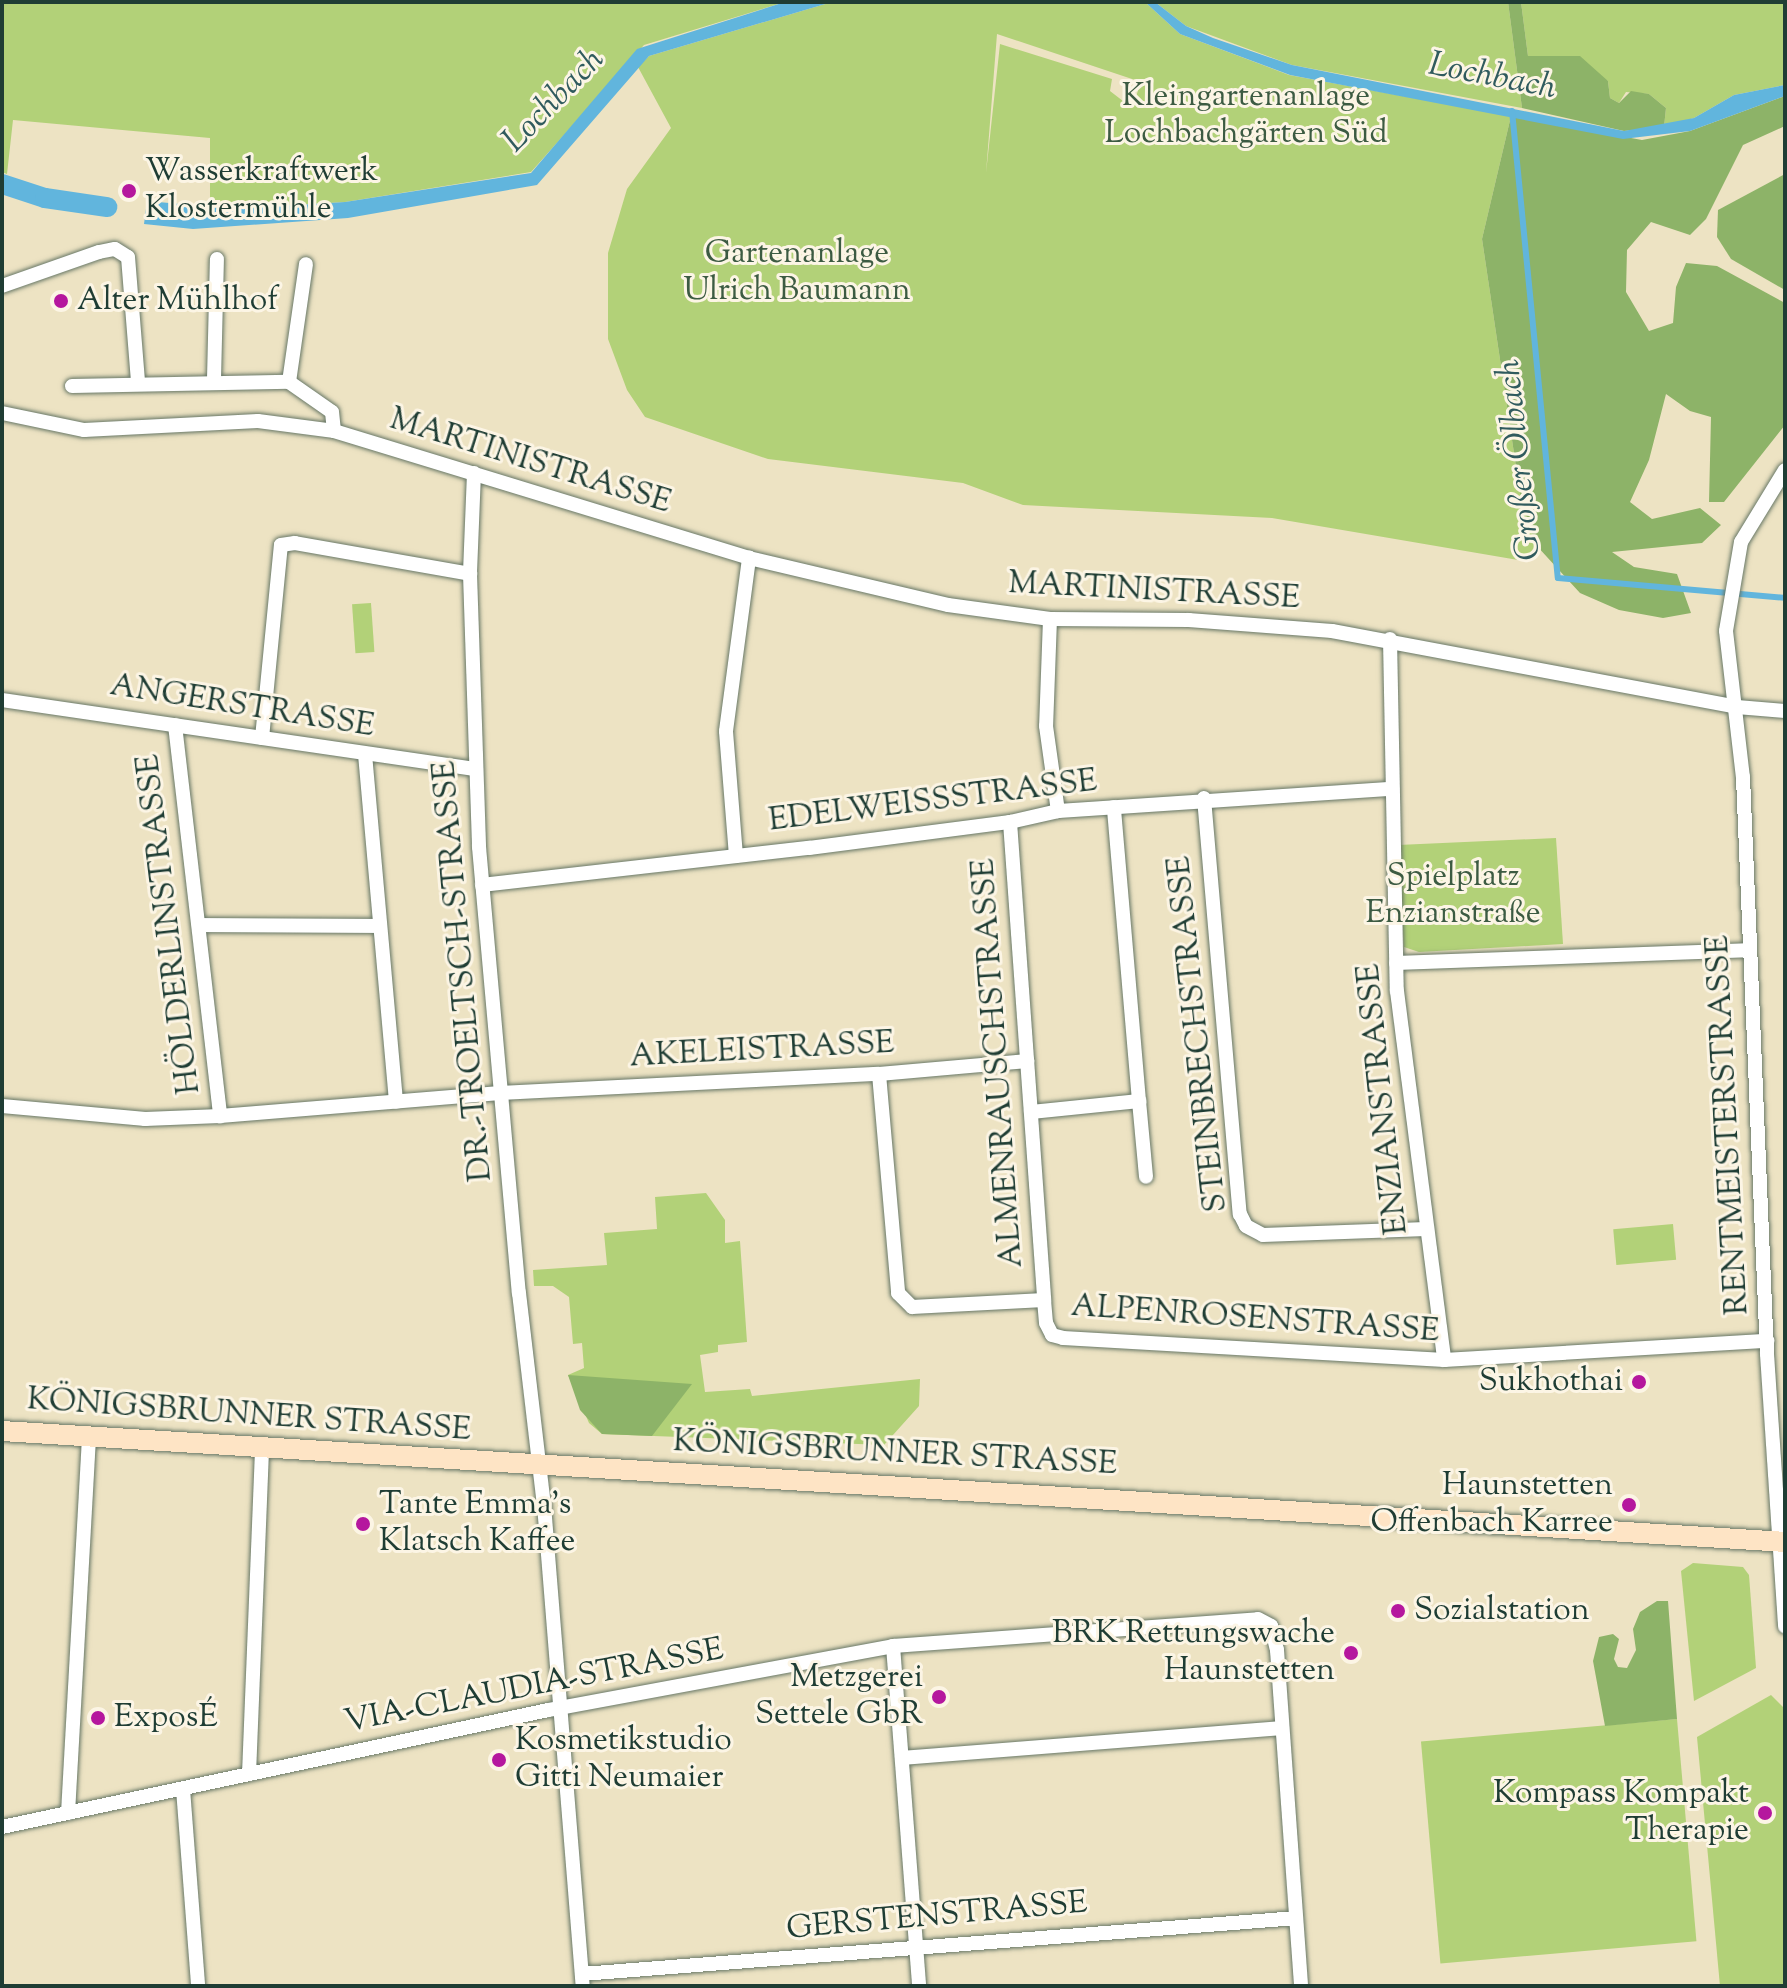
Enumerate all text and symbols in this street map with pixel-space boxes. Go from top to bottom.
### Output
water label: Lochbach [494,40,614,162]
water label: Lochbach [1425,45,1559,109]
park label: Kleingartenanlage Lochbachgärten Süd [1104,79,1388,154]
place label: Wasserkraftwerk Klostermühle [145,154,378,229]
marker: Wasserkraftwerk Klostermühle [120,182,138,200]
park label: Gartenanlage Ulrich Baumann [683,236,911,311]
place label: Alter Mühlhof [77,282,278,320]
marker: Alter Mühlhof [52,292,70,310]
water label: Großer Ölbach [1489,358,1551,562]
street label: MARTINISTRASSE [385,401,675,523]
street label: MARTINISTRASSE [1007,565,1301,619]
street label: ANGERSTRASSE [107,667,377,747]
street label: HÖLDERLINSTRASSE [130,752,210,1096]
street label: DR.-TROELTSCH-STRASSE [426,759,502,1183]
street label: EDELWEISSSTRASSE [767,763,1099,841]
street label: STEINBRECHSTRASSE [1161,854,1237,1214]
street label: ALMENRAUSCHSTRASSE [966,857,1032,1269]
park label: Spielplatz Enzianstraße [1365,859,1541,934]
street label: RENTMEISTERSTRASSE [1700,934,1758,1316]
street label: ENZIANSTRASSE [1351,962,1417,1236]
street label: AKELEISTRASSE [629,1025,895,1077]
street label: ALPENROSENSTRASSE [1070,1288,1440,1352]
place label: Sukhothai [1479,1363,1623,1401]
marker: Sukhothai [1630,1373,1648,1391]
street label: KÖNIGSBRUNNER STRASSE [26,1381,472,1451]
street label: KÖNIGSBRUNNER STRASSE [672,1423,1118,1485]
place label: Haunstetten Offenbach Karree [1370,1468,1613,1543]
place label: Tante Emma's Klatsch Kaffee [379,1487,575,1562]
marker: Haunstetten Offenbach Karree [1620,1496,1638,1514]
marker: Tante Emma's Klatsch Kaffee [354,1515,372,1533]
place label: Sozialstation [1414,1592,1590,1630]
marker: Sozialstation [1389,1602,1407,1620]
place label: BRK Rettungswache Haunstetten [1052,1616,1335,1691]
street label: VIA-CLAUDIA-STRASSE [341,1631,727,1743]
marker: BRK Rettungswache Haunstetten [1342,1644,1360,1662]
place label: Metzgerei Settele GbR [755,1660,923,1735]
marker: Metzgerei Settele GbR [930,1688,948,1706]
place label: ExposÉ [114,1699,218,1737]
marker: ExposÉ [89,1709,107,1727]
place label: Kosmetikstudio Gitti Neumaier [515,1723,732,1798]
marker: Kosmetikstudio Gitti Neumaier [490,1751,508,1769]
place label: Kompass Kompakt Therapie [1493,1776,1749,1851]
marker: Kompass Kompakt Therapie [1756,1804,1774,1822]
street label: GERSTENSTRASSE [785,1885,1089,1949]

